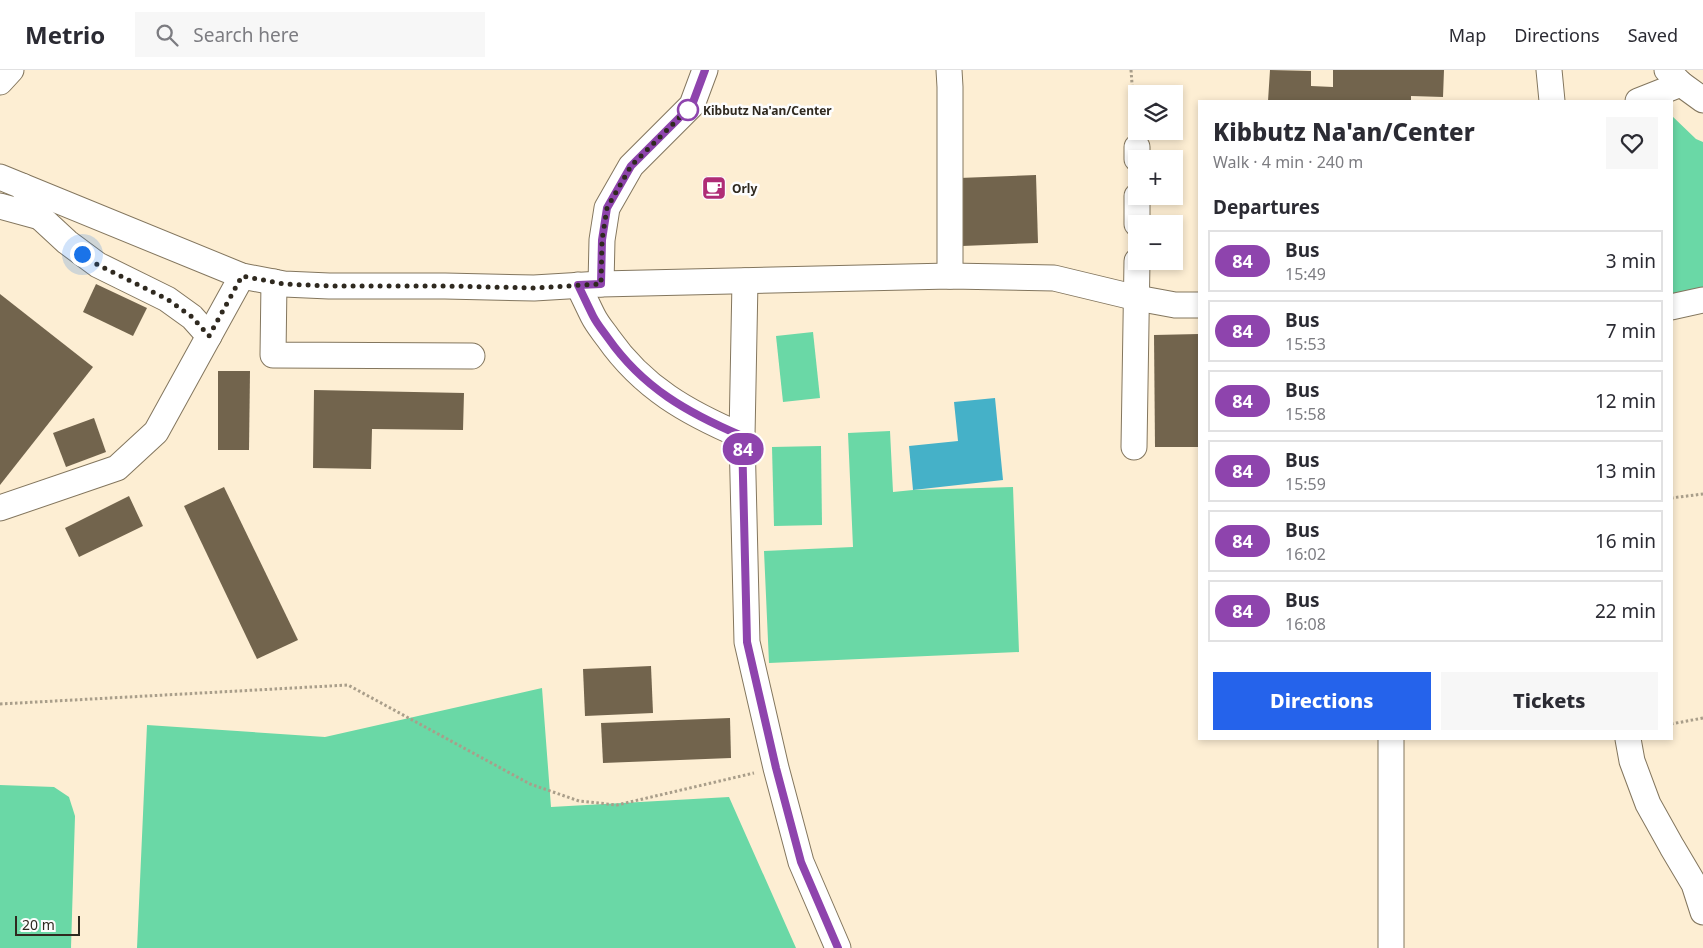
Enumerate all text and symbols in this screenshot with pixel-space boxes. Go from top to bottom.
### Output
search box [135,12,485,57]
text: Metrio [25,18,105,51]
icon: search [153,21,181,49]
text: Search here [193,22,299,48]
text: Map [1449,23,1486,47]
text: Directions [1514,23,1600,47]
text: Saved [1628,23,1678,47]
map controls [1128,85,1183,270]
button: layers [1128,85,1183,140]
marker: Kibbutz Na'an/Center [677,99,699,121]
place label: Kibbutz Na'an/Center [703,102,832,119]
text: Kibbutz Na'an/Center [1213,115,1475,148]
button: heart [1606,117,1658,169]
button: + [1128,150,1183,205]
text: Walk · 4 min · 240 m [1213,151,1363,173]
cafe icon: Orly [701,175,727,201]
place label: Orly [732,180,757,197]
text: Departures [1213,194,1320,220]
button: − [1128,215,1183,270]
text: Bus [1285,237,1320,263]
your location [70,242,95,267]
text: 3 min [1606,248,1656,274]
text: 84 [1232,249,1253,273]
text: 15:49 [1285,263,1326,285]
text: Bus [1285,307,1320,333]
text: 7 min [1606,318,1656,344]
text: 84 [1232,319,1253,343]
text: 15:53 [1285,333,1326,355]
text: Bus [1285,377,1320,403]
text: 12 min [1595,388,1656,414]
text: 84 [1232,389,1253,413]
text: 15:58 [1285,403,1326,425]
line badge: 84 [720,433,766,465]
text: 84 [733,437,753,461]
text: Bus [1285,447,1320,473]
text: 13 min [1595,458,1656,484]
text: 84 [1232,459,1253,483]
text: 15:59 [1285,473,1326,495]
text: Bus [1285,517,1320,543]
text: 16 min [1595,528,1656,554]
text: 84 [1232,529,1253,553]
text: 16:02 [1285,543,1326,565]
text: Bus [1285,587,1320,613]
text: 22 min [1595,598,1656,624]
text: 84 [1232,599,1253,623]
text: 16:08 [1285,613,1326,635]
button: Directions [1213,672,1431,730]
button: Tickets [1441,672,1658,730]
scale bar [15,913,80,936]
text: 20 m [22,915,55,934]

